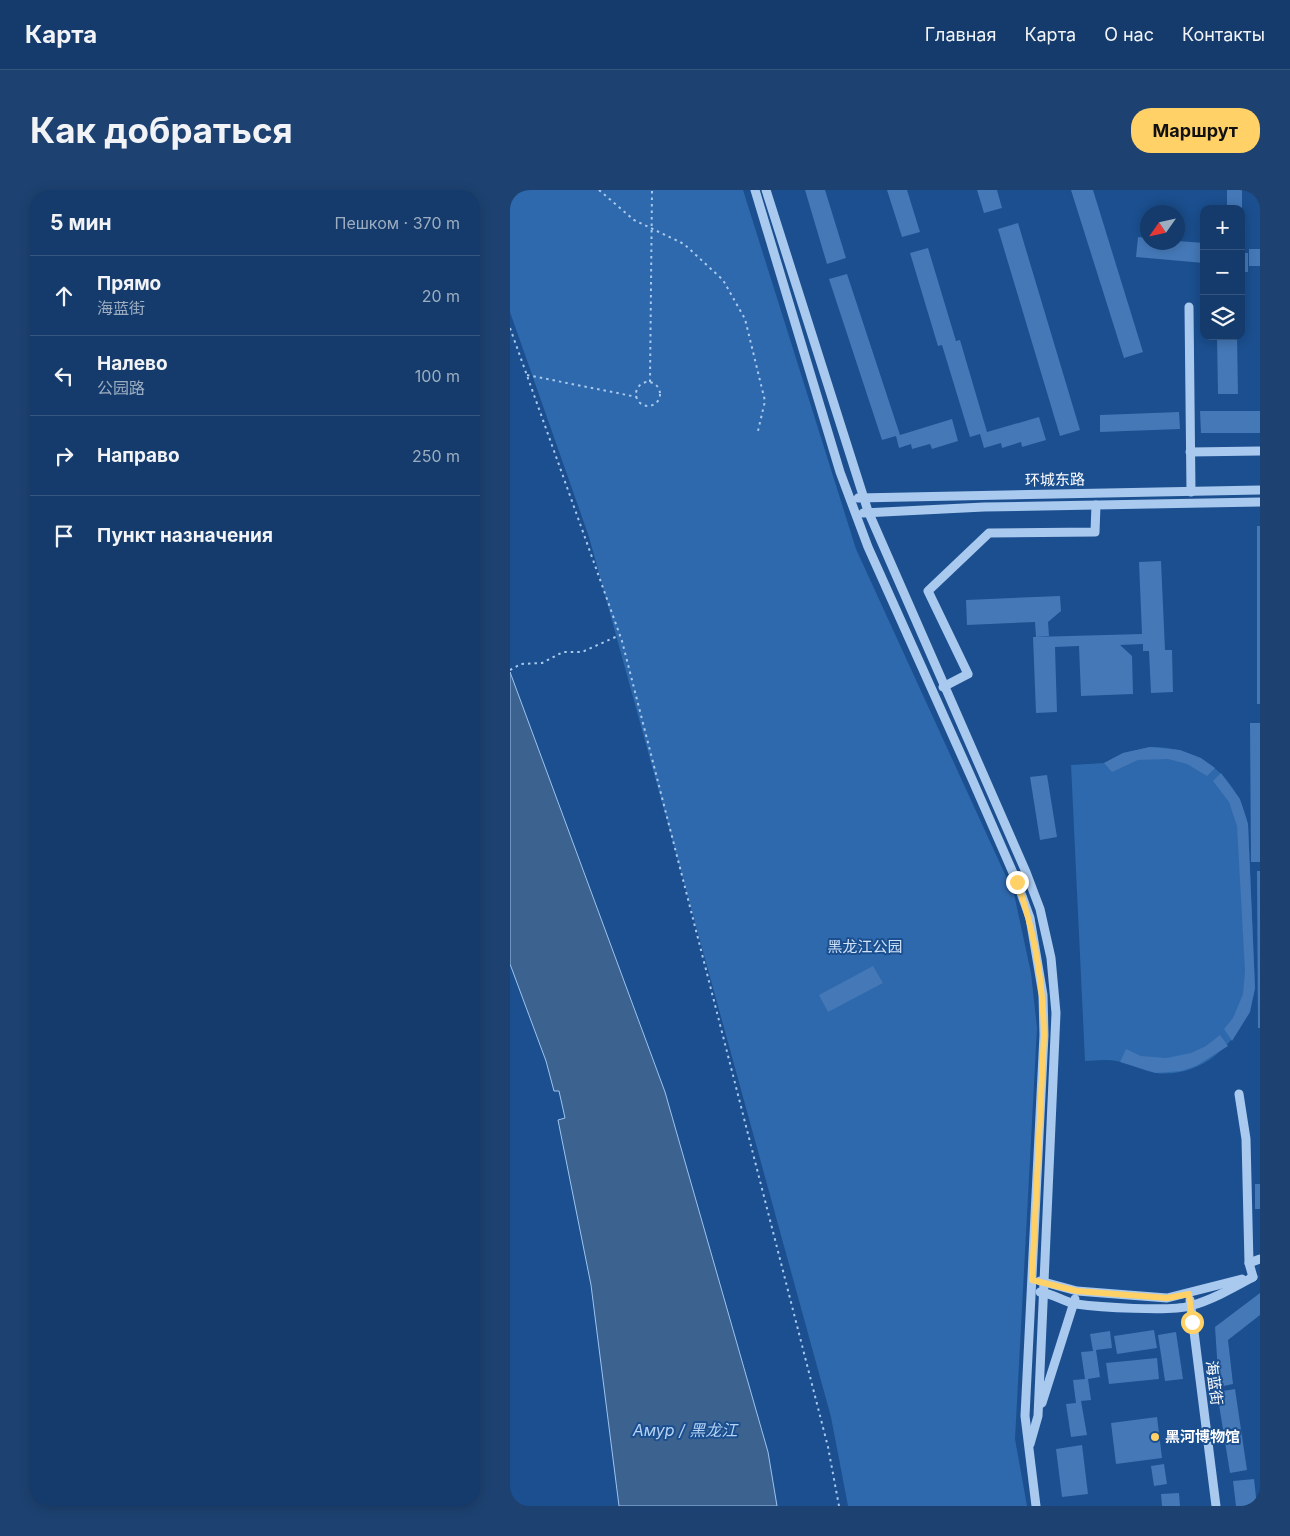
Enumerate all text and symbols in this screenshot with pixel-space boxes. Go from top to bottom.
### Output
text: Карта [25,20,97,49]
text: Главная [925,24,996,45]
text: Карта [1024,24,1076,45]
text: О нас [1104,24,1154,45]
text: Контакты [1182,24,1265,45]
button: Маршрут [1131,108,1260,153]
text: Как добраться [30,109,293,151]
north arrow [1140,205,1185,250]
map controls [1200,205,1245,340]
button: + [1200,205,1245,250]
text: 5 мин [50,210,112,235]
text: Пешком · 370 m [334,213,460,233]
button: − [1200,250,1245,295]
text: Прямо [97,272,161,295]
icon: ahead [50,282,78,310]
text: 20 m [422,286,460,306]
button: layers [1200,295,1245,340]
text: 海蓝街 [97,298,145,318]
text: Налево [97,352,168,375]
icon: left [50,362,78,390]
text: 100 m [415,366,460,386]
text: 公园路 [97,378,145,398]
icon: right [50,442,78,470]
text: Направо [97,444,180,467]
text: 250 m [412,446,460,466]
street label: 环城东路 [1025,469,1085,490]
icon: arrive [50,522,78,550]
text: Пункт назначения [97,524,273,547]
route end [1006,871,1029,894]
park label: 黑龙江公园 [827,937,903,956]
route start [1181,1311,1204,1334]
street label: 海蓝街 [1202,1359,1227,1406]
water label: Амур / 黑龙江 [632,1420,739,1440]
place label: 黑河博物馆 [1165,1427,1240,1446]
marker: 黑河博物馆 [1149,1431,1161,1443]

